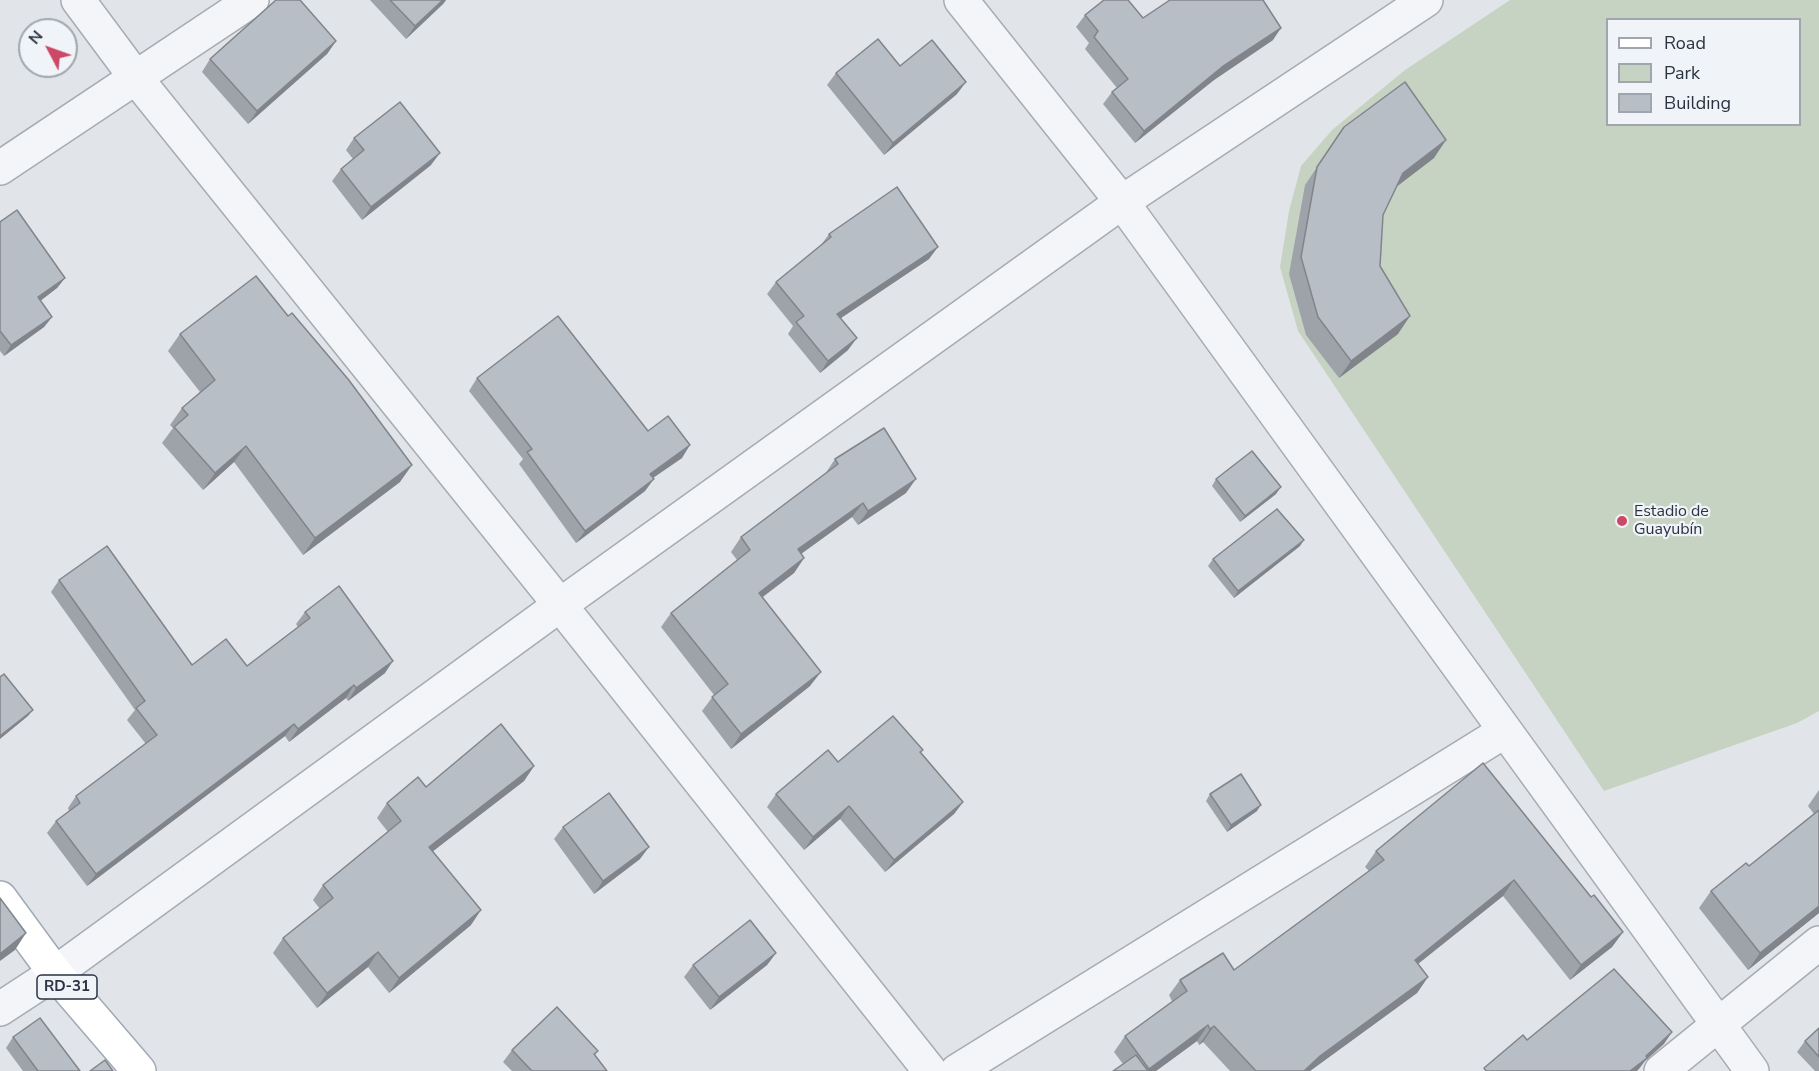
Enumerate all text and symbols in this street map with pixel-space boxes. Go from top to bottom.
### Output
north arrow [18,18,78,78]
legend [1606,18,1801,126]
text: N [24,26,48,49]
text: Road [1664,31,1706,55]
text: Park [1664,61,1700,85]
text: Building [1664,91,1731,115]
place label: Estadio de Guayubín [1634,502,1709,540]
marker: Estadio de Guayubín [1615,514,1629,528]
road number: RD-31 [37,975,97,999]

